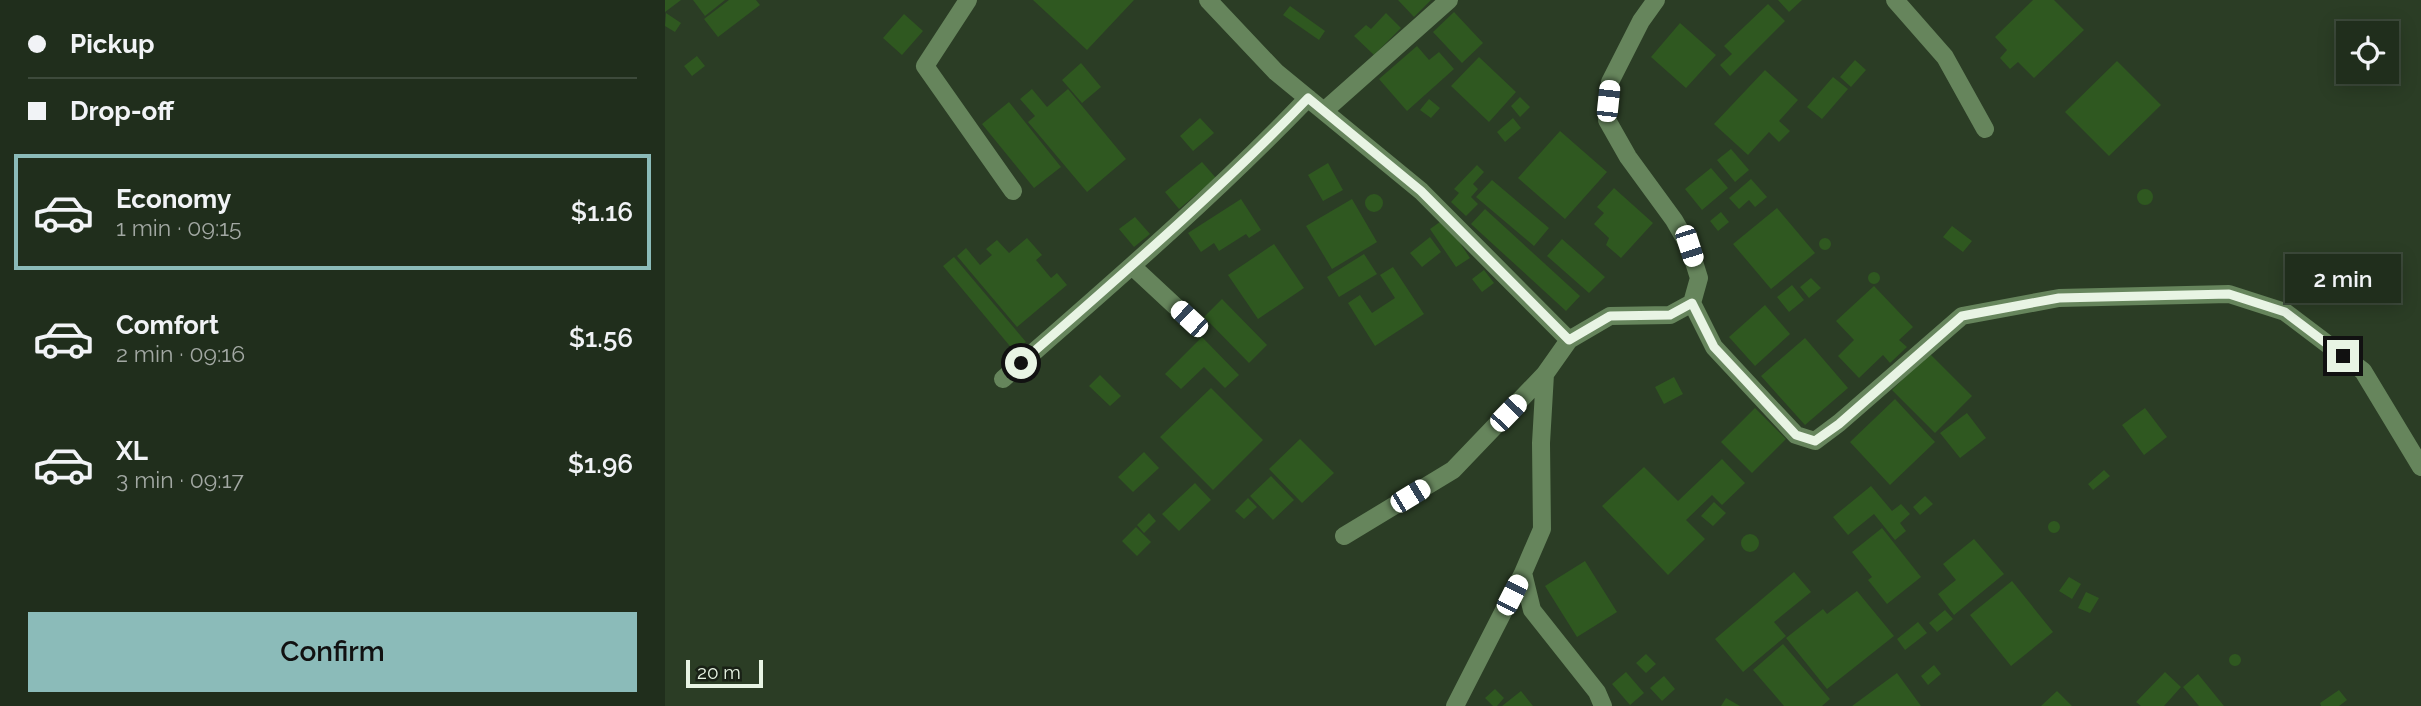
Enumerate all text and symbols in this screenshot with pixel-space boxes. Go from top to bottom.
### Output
map controls [2336,21,2399,84]
button: locate [2336,21,2399,84]
text: Pickup [70,29,155,59]
car [1596,79,1621,123]
text: Drop-off [70,96,174,126]
icon: car [32,181,95,244]
text: Economy [116,184,231,214]
text: $1.16 [571,197,633,227]
text: 1 min · 09:15 [116,214,242,241]
car [1673,223,1706,269]
callout: 2 min [2285,254,2401,304]
text: 2 min [2314,265,2372,292]
car [1167,297,1212,341]
icon: car [32,307,95,370]
text: Comfort [116,310,219,340]
text: $1.56 [569,323,633,353]
text: 2 min · 09:16 [116,340,245,367]
route end [2327,340,2359,372]
route start [1005,347,1037,379]
car [1486,391,1531,435]
icon: car [32,433,95,496]
text: XL [116,436,148,466]
text: $1.96 [568,449,633,479]
text: 3 min · 09:17 [116,466,244,493]
car [1387,476,1434,516]
car [1494,572,1531,618]
button: Confirm [28,612,637,692]
scale bar [686,657,763,689]
text: 20 m [697,661,741,683]

